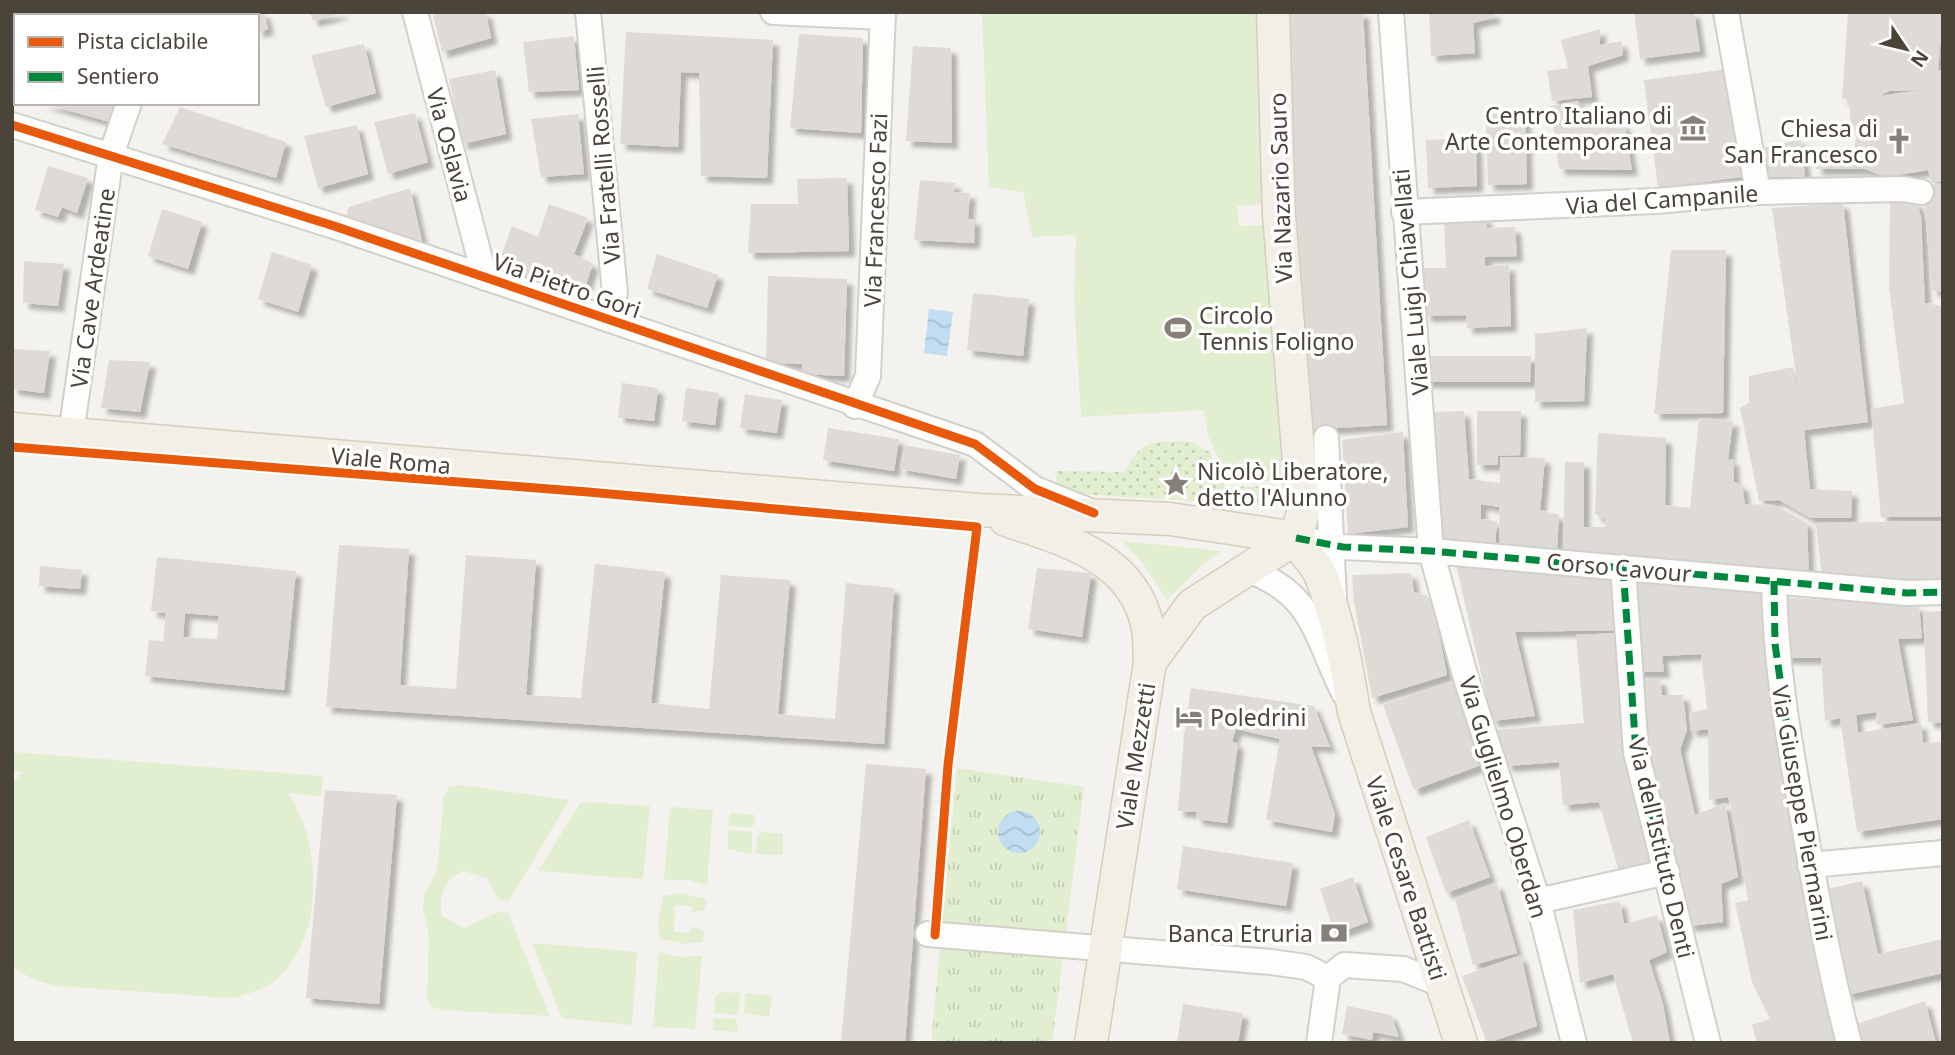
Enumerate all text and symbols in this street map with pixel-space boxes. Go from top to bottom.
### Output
legend [14,14,259,105]
north arrow [1871,14,1941,84]
text: Pista ciclabile [77,27,208,55]
text: N [1905,45,1935,73]
text: Sentiero [77,62,159,90]
street label: Via Fratelli Rosselli [578,65,628,265]
street label: Via Oslavia [419,84,481,206]
street label: Via Nazario Sauro [1261,92,1299,284]
place label: Centro Italiano di Arte Contemporanea [1445,99,1672,157]
street label: Via Francesco Fazi [856,112,894,308]
place label: Chiesa di San Francesco [1724,112,1878,170]
museum icon: Centro Italiano di Arte Contemporanea [1678,113,1708,143]
church icon: Chiesa di San Francesco [1884,126,1914,156]
street label: Viale Luigi Chiavellati [1384,168,1436,396]
street label: Via del Campanile [1565,176,1759,222]
street label: Via Cave Ardeatine [62,186,122,390]
street label: Via Pietro Gori [489,245,645,325]
place label: Circolo Tennis Foligno [1199,299,1355,357]
sports icon: Circolo Tennis Foligno [1163,313,1193,343]
street label: Viale Roma [330,439,452,481]
place label: Nicolò Liberatore, detto l'Alunno [1197,455,1389,513]
place icon: Nicolò Liberatore, detto l'Alunno [1161,469,1191,499]
street label: Corso Cavour [1545,545,1693,589]
street label: Via Guglielmo Oberdan [1452,672,1556,922]
street label: Viale Mezzetti [1108,680,1162,832]
street label: Via Giuseppe Piermarini [1765,683,1841,943]
place label: Poledrini [1210,701,1306,733]
hotel icon: Poledrini [1174,702,1204,732]
street label: Via dell'Istituto Denti [1621,735,1703,961]
street label: Viale Cesare Battisti [1359,772,1455,984]
place label: Banca Etruria [1168,917,1313,949]
bank icon: Banca Etruria [1319,918,1349,948]

